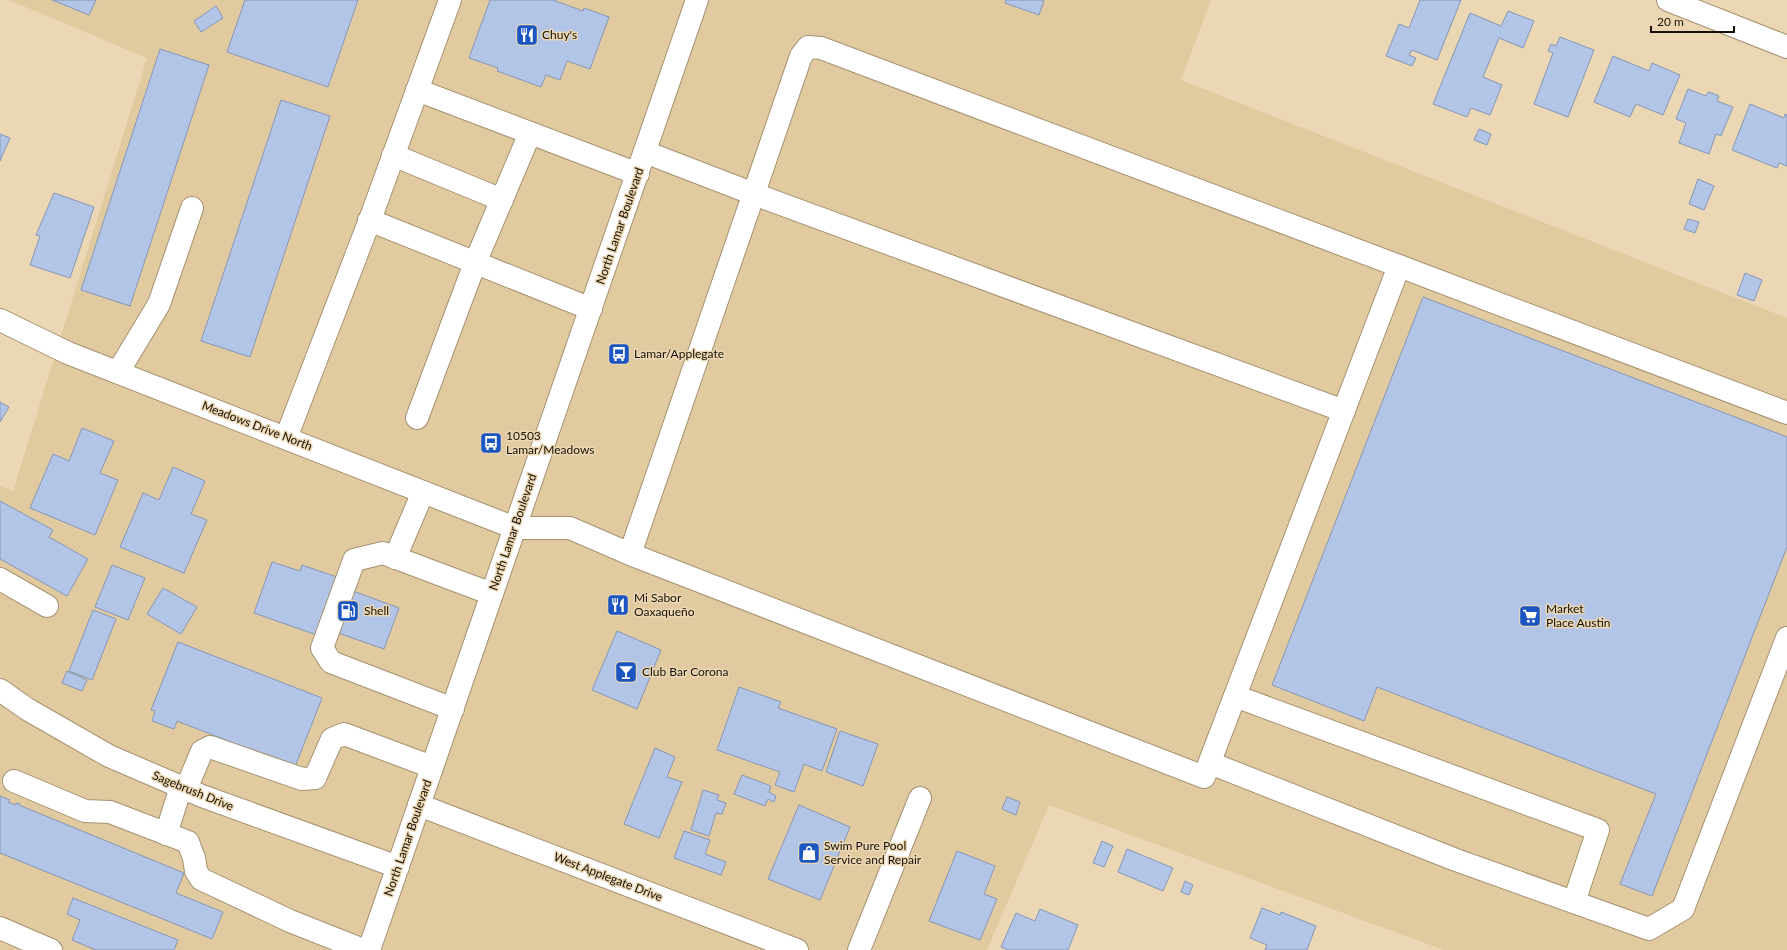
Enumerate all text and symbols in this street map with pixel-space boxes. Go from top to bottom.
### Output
scale bar [1651,8,1734,34]
text: 20 m [1657,14,1684,29]
restaurant icon: Chuy's [514,22,540,48]
place label: Chuy's [542,27,577,42]
street label: North Lamar Boulevard [593,166,647,286]
bus stop icon: Lamar/Applegate [606,341,632,367]
place label: Lamar/Applegate [634,346,724,361]
street label: Meadows Drive North [200,398,315,454]
place label: 10503 Lamar/Meadows [506,428,595,457]
bus stop icon: 10503 Lamar/Meadows [478,430,504,456]
street label: North Lamar Boulevard [486,472,540,592]
place label: Mi Sabor Oaxaqueño [634,590,695,619]
restaurant icon: Mi Sabor Oaxaqueño [605,592,631,618]
fuel station icon: Shell [335,598,361,624]
place label: Market Place Austin [1546,601,1611,630]
place label: Shell [364,603,389,618]
supermarket icon: Market Place Austin [1517,603,1543,629]
bar icon: Club Bar Corona [613,659,639,685]
place label: Club Bar Corona [642,664,728,679]
street label: Sagebrush Drive [150,767,236,814]
street label: North Lamar Boulevard [381,778,435,898]
place label: Swim Pure Pool Service and Repair [824,838,922,867]
shop icon: Swim Pure Pool Service and Repair [796,840,822,866]
street label: West Applegate Drive [552,849,665,904]

